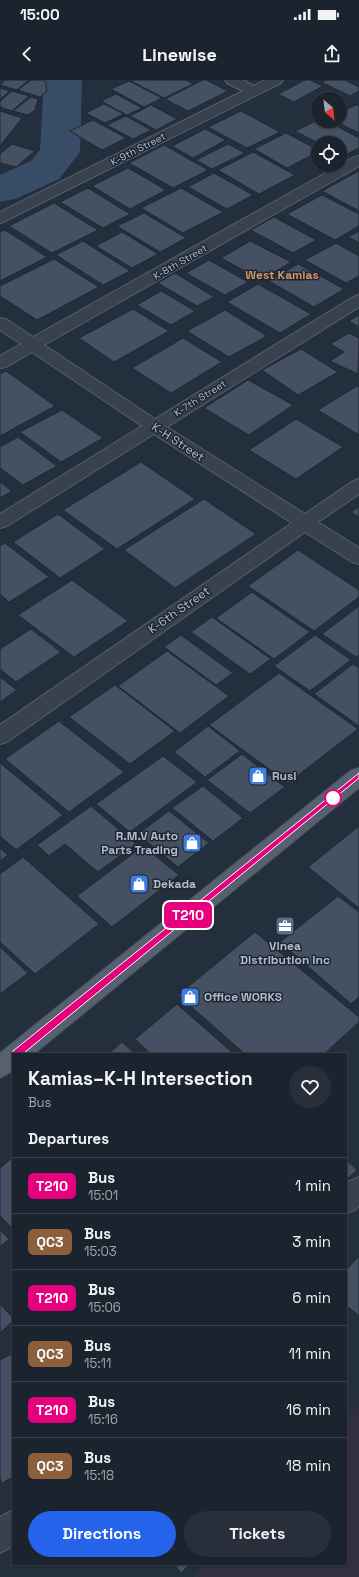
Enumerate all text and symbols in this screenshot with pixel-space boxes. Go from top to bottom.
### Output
text: 15:00 [20,5,60,24]
icon: back [16,43,38,65]
text: Linewise [142,43,217,66]
icon: share [321,43,343,65]
north arrow [311,92,347,128]
map controls [311,92,347,172]
street label: K-9th Street [108,129,168,168]
button: locate [311,136,347,172]
street label: K-8th Street [151,241,210,283]
district label: West Kamias [245,267,319,283]
street label: K-7th Street [171,377,229,419]
street label: K-H Street [149,419,207,465]
street label: K-6th Street [145,583,213,637]
shop icon: Rusi [247,765,269,787]
place label: Rusi [272,768,296,784]
unlabelled marker [324,789,342,807]
place label: R.M.V Auto Parts Trading [101,828,178,858]
shop icon: R.M.V Auto Parts Trading [181,832,203,854]
shop icon: Dekada [128,873,150,895]
place label: Dekada [153,876,196,892]
line badge: T210 [160,902,216,928]
text: T210 [172,906,204,924]
office icon: Vinea Distribution Inc [274,915,296,937]
place label: Vinea Distribution Inc [240,938,330,968]
shop icon: Office WORKS [179,986,201,1008]
place label: Office WORKS [204,989,282,1005]
text: Kamias–K-H Intersection [28,1066,253,1091]
button: heart [289,1066,331,1108]
text: Bus [28,1094,51,1111]
text: Departures [28,1129,109,1148]
text: Bus [88,1168,115,1187]
text: 1 min [295,1176,331,1195]
text: T210 [36,1177,68,1195]
text: 15:01 [88,1187,118,1204]
text: Bus [84,1224,111,1243]
text: 3 min [292,1232,331,1251]
text: QC3 [37,1233,64,1251]
text: 15:03 [84,1243,117,1260]
text: Bus [88,1280,115,1299]
text: 6 min [292,1288,331,1307]
text: T210 [36,1289,68,1307]
text: 15:06 [88,1299,121,1316]
text: Bus [84,1336,111,1355]
text: 11 min [289,1344,331,1363]
text: QC3 [37,1345,64,1363]
text: 15:11 [84,1355,111,1372]
text: Bus [88,1392,115,1411]
text: 16 min [286,1400,331,1419]
text: T210 [36,1401,68,1419]
text: 15:16 [88,1411,118,1428]
text: Bus [84,1448,111,1467]
text: 18 min [286,1456,331,1475]
text: QC3 [37,1457,64,1475]
text: 15:18 [84,1467,114,1484]
button: Directions [28,1511,176,1557]
button: Tickets [184,1511,331,1557]

